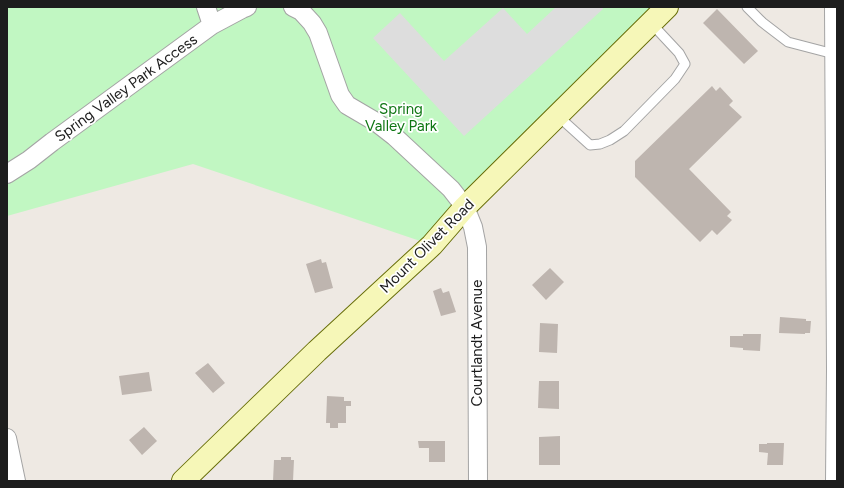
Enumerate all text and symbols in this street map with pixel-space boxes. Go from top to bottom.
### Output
street label: Spring Valley Park Access [51,30,201,146]
park label: Spring Valley Park [365,100,438,135]
street label: Mount Olivet Road [376,195,478,297]
street label: Courtlandt Avenue [468,280,486,406]

